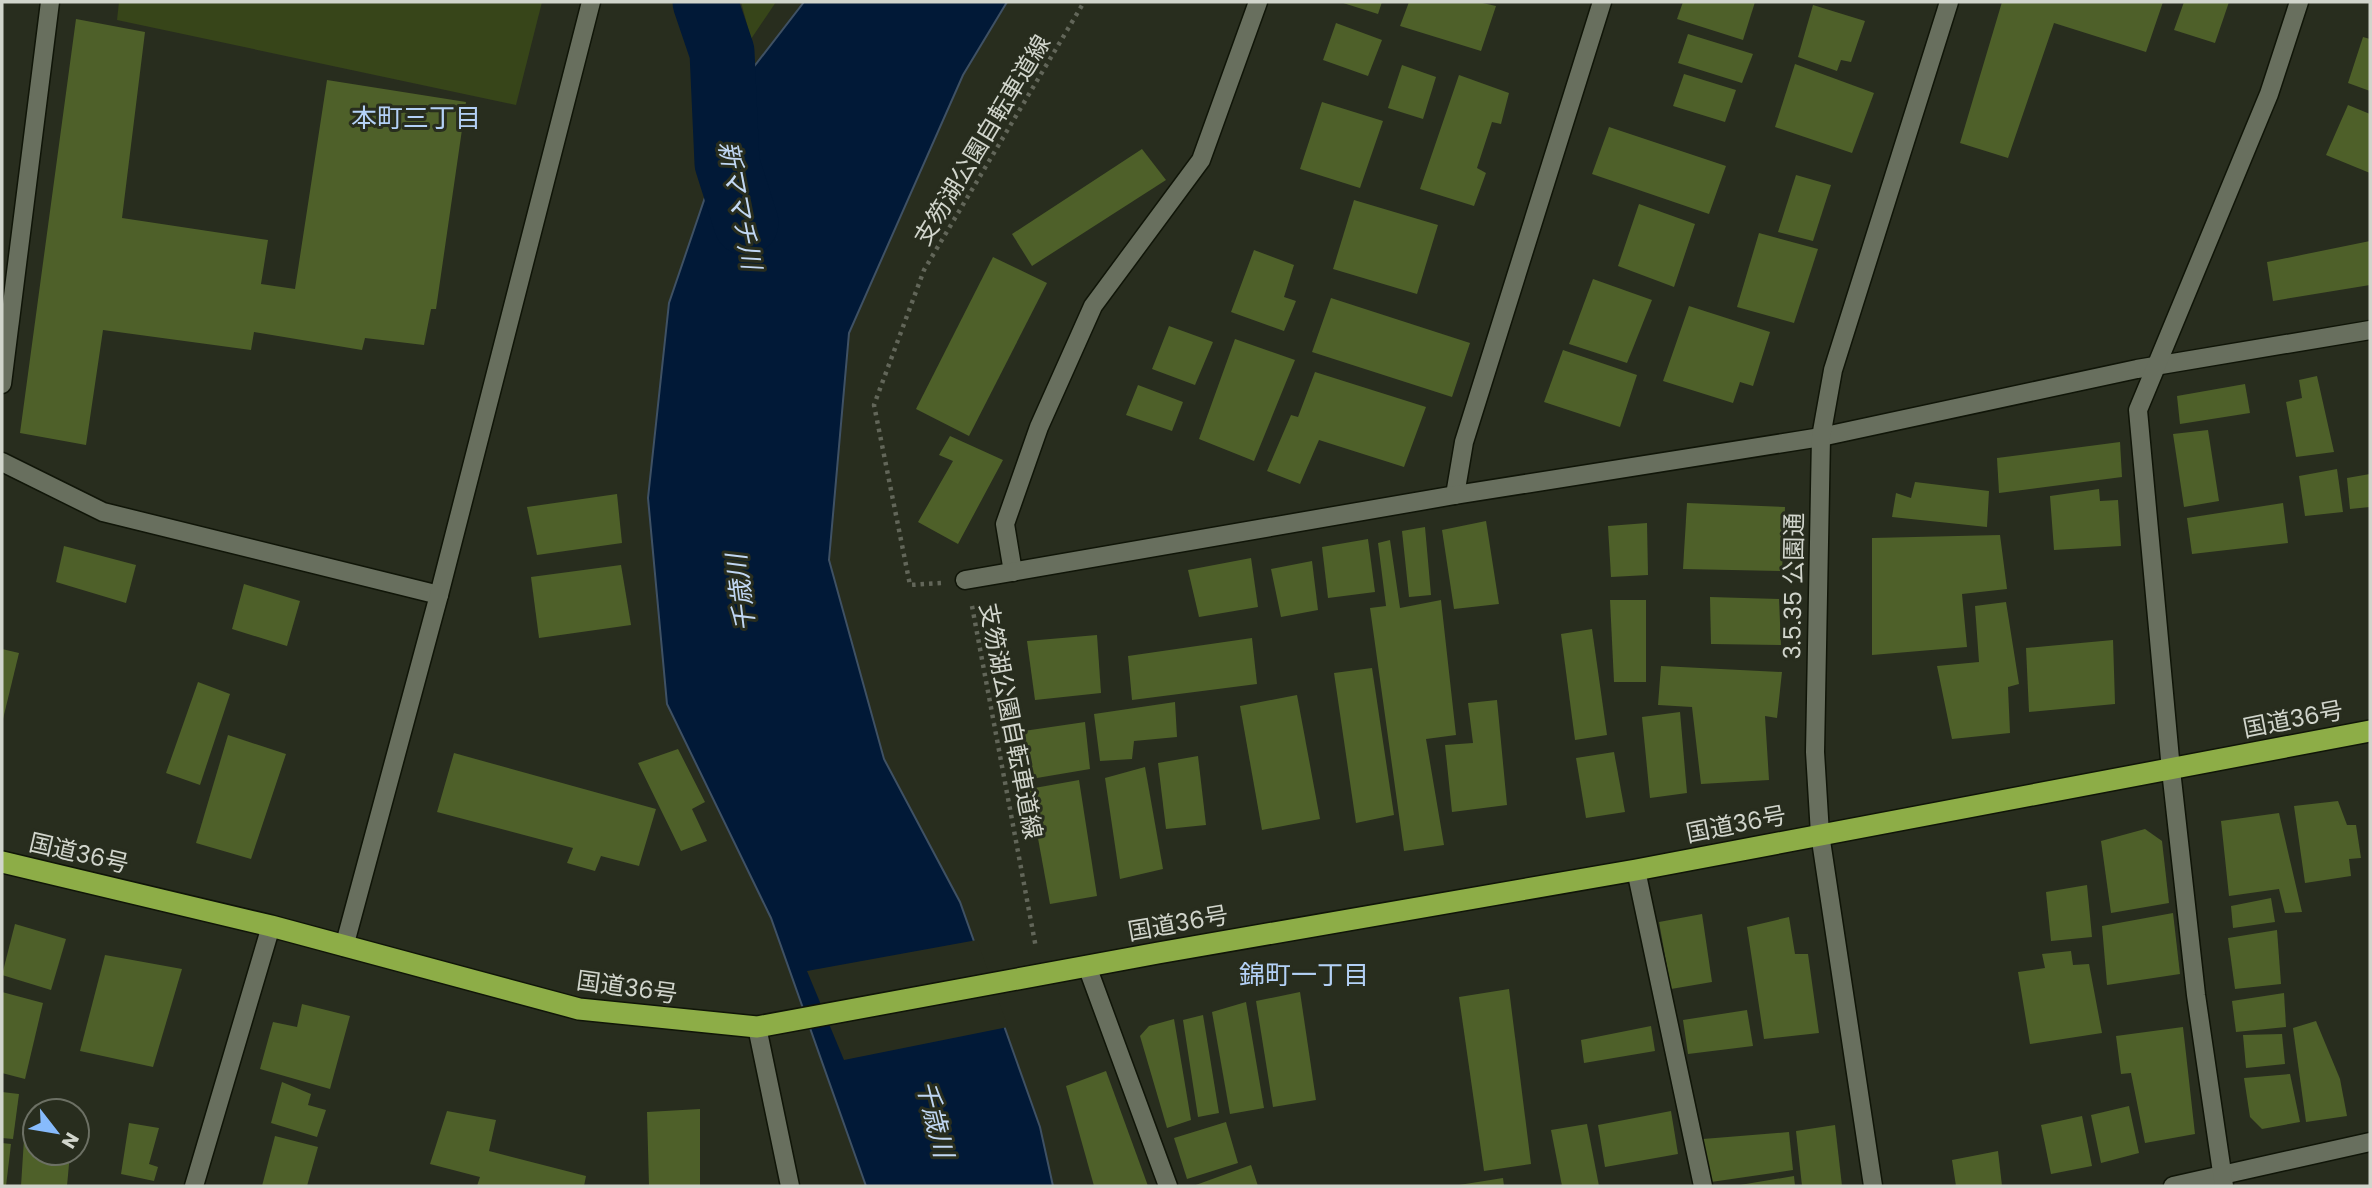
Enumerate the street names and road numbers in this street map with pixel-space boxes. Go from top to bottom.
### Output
street label: 支笏湖公園自転車道線 [906,29,1058,251]
street label: 3.5.35 公園通 [1775,512,1811,660]
street label: 支笏湖公園自転車道線 [972,600,1050,842]
street label: 国道36号 [2240,693,2346,745]
street label: 国道36号 [1683,798,1789,850]
street label: 国道36号 [26,826,132,880]
street label: 国道36号 [1125,898,1231,948]
street label: 国道36号 [575,964,679,1010]

